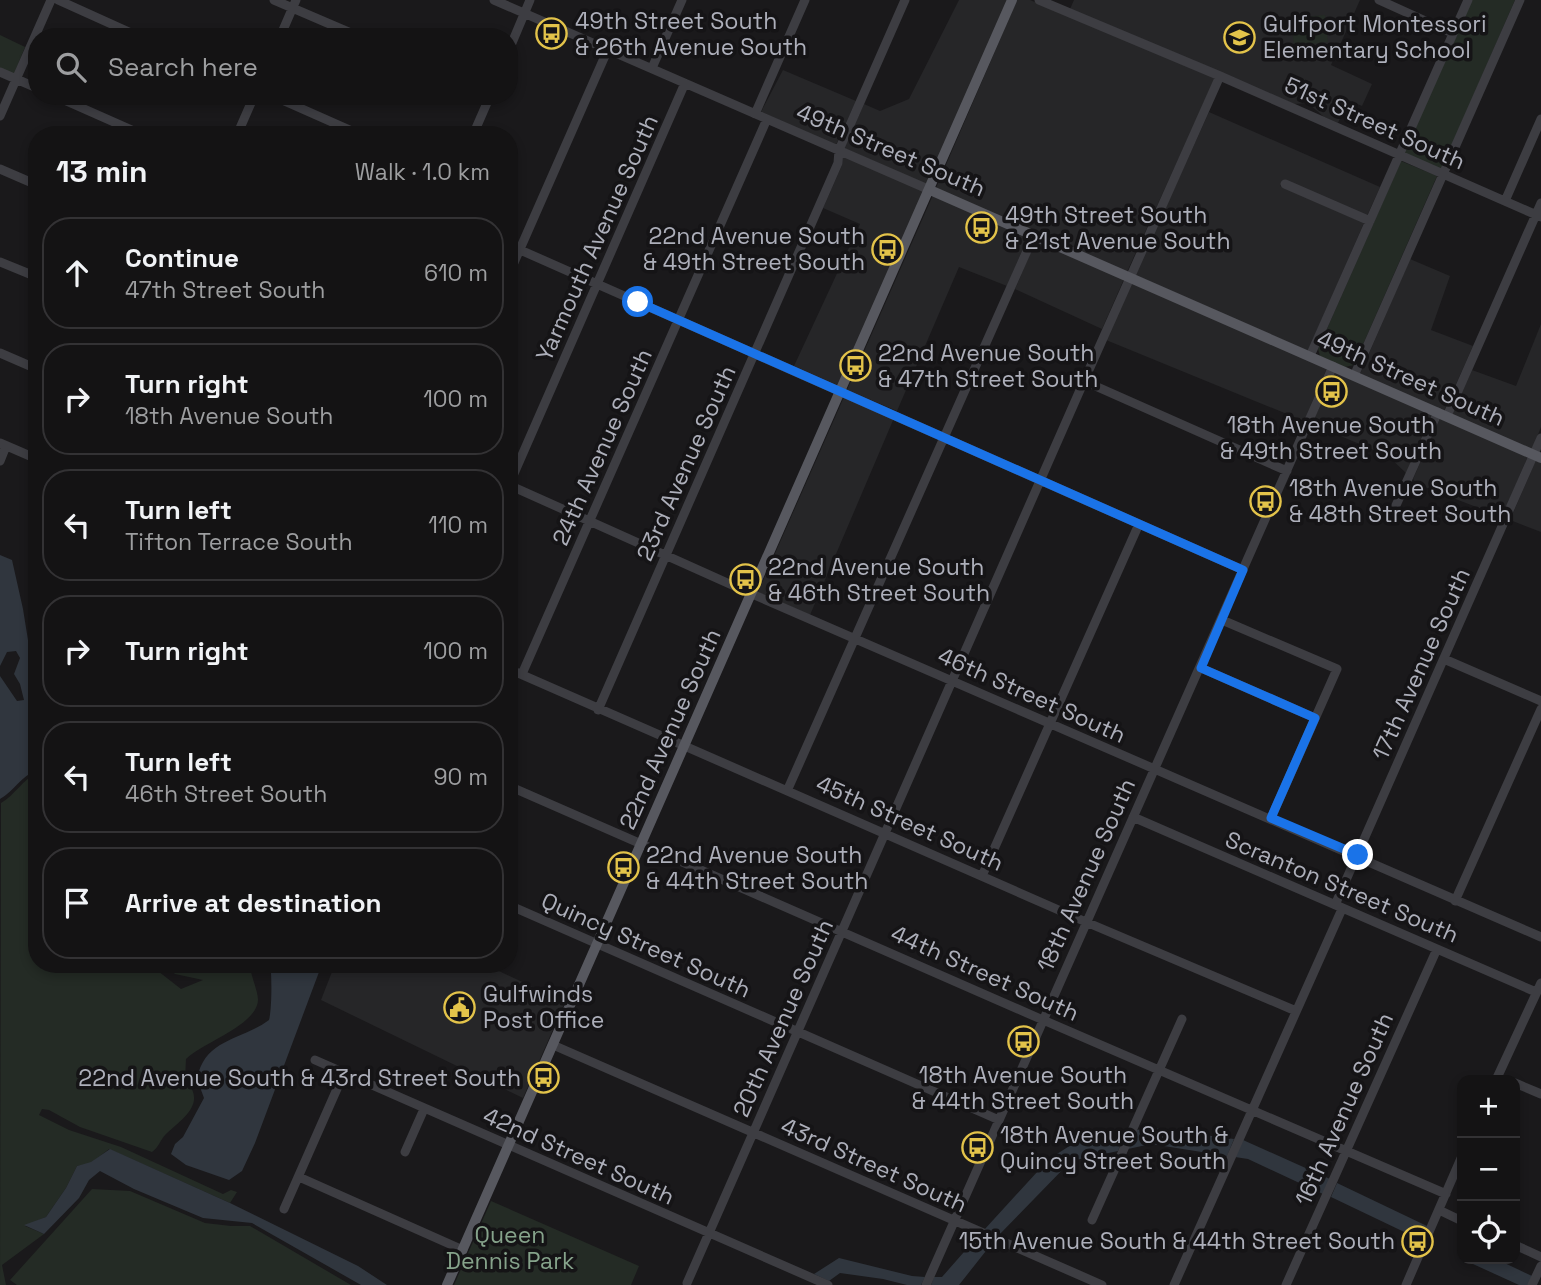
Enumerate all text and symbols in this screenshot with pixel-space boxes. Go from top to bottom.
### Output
place label: 49th Street South & 26th Avenue South [575,6,807,62]
place label: Gulfport Montessori Elementary School [1263,9,1487,65]
bus stop icon: 49th Street South & 26th Avenue South [535,17,569,51]
school or university icon: Gulfport Montessori Elementary School [1223,20,1257,54]
search box [28,28,518,105]
icon: search [52,48,90,86]
text: Search here [108,50,258,84]
street label: 51st Street South [1280,70,1470,176]
street label: 49th Street South [792,97,990,203]
street label: Yarmouth Avenue South [529,110,665,366]
text: 13 min [56,152,148,191]
text: Walk · 1.0 km [355,157,490,187]
place label: 49th Street South & 21st Avenue South [1005,200,1231,256]
bus stop icon: 49th Street South & 21st Avenue South [965,211,999,245]
place label: 22nd Avenue South & 49th Street South [643,221,865,277]
bus stop icon: 22nd Avenue South & 49th Street South [871,232,905,266]
text: Continue [125,241,239,275]
icon: ahead [58,254,96,292]
text: 610 m [424,258,488,288]
text: 47th Street South [125,275,325,305]
route start [622,286,653,317]
street label: 49th Street South [1312,323,1510,433]
place label: 22nd Avenue South & 47th Street South [878,338,1098,394]
street label: 24th Avenue South [545,344,659,550]
bus stop icon: 22nd Avenue South & 47th Street South [838,349,872,383]
street label: 23rd Avenue South [629,361,743,565]
text: Turn right [125,367,249,401]
bus stop icon: 18th Avenue South & 49th Street South [1314,374,1348,408]
icon: right [58,380,96,418]
text: 100 m [423,384,488,414]
text: 18th Avenue South [125,401,333,431]
place label: 18th Avenue South & 49th Street South [1220,410,1442,466]
place label: 18th Avenue South & 48th Street South [1289,473,1511,529]
bus stop icon: 18th Avenue South & 48th Street South [1249,484,1283,518]
text: Turn left [125,493,232,527]
icon: left [58,506,96,544]
text: 110 m [428,510,488,540]
text: Tifton Terrace South [125,527,353,557]
place label: 22nd Avenue South & 46th Street South [768,552,990,608]
bus stop icon: 22nd Avenue South & 46th Street South [728,563,762,597]
street label: 17th Avenue South [1365,563,1477,765]
street label: 22nd Avenue South [612,624,728,834]
icon: right [58,632,96,670]
text: Turn right [125,634,249,668]
text: 100 m [423,636,488,666]
street label: 46th Street South [933,640,1131,750]
text: Turn left [125,745,232,779]
icon: left [58,758,96,796]
text: 90 m [433,762,488,792]
street label: 45th Street South [812,768,1008,878]
street label: 18th Avenue South [1030,774,1142,976]
text: 46th Street South [125,779,327,809]
street label: Scranton Street South [1221,824,1463,950]
route end [1342,839,1373,870]
place label: 22nd Avenue South & 44th Street South [646,840,868,896]
bus stop icon: 22nd Avenue South & 44th Street South [606,851,640,885]
icon: arrive [58,884,96,922]
street label: Quincy Street South [537,885,755,1005]
text: Arrive at destination [125,886,382,920]
street label: 20th Avenue South [726,915,840,1121]
street label: 44th Street South [886,918,1084,1028]
place label: Gulfwinds Post Office [483,979,604,1035]
public building icon: Gulfwinds Post Office [443,990,477,1024]
street label: 16th Avenue South [1288,1008,1400,1210]
bus stop icon: 18th Avenue South & 44th Street South [1006,1024,1040,1058]
place label: 18th Avenue South & 44th Street South [912,1060,1134,1116]
bus stop icon: 22nd Avenue South & 43rd Street South [527,1061,561,1095]
place label: 22nd Avenue South & 43rd Street South [78,1063,521,1093]
map controls [1457,1075,1520,1264]
button: + [1457,1075,1520,1138]
street label: 42nd Street South [479,1100,679,1212]
street label: 43rd Street South [776,1111,972,1219]
place label: 18th Avenue South & Quincy Street South [1000,1120,1228,1176]
bus stop icon: 18th Avenue South & Quincy Street South [960,1131,994,1165]
button: − [1457,1138,1520,1201]
button: locate [1457,1201,1520,1264]
park label: Queen Dennis Park [446,1220,574,1276]
bus stop icon: 15th Avenue South & 44th Street South [1401,1224,1435,1258]
place label: 15th Avenue South & 44th Street South [959,1226,1395,1256]

